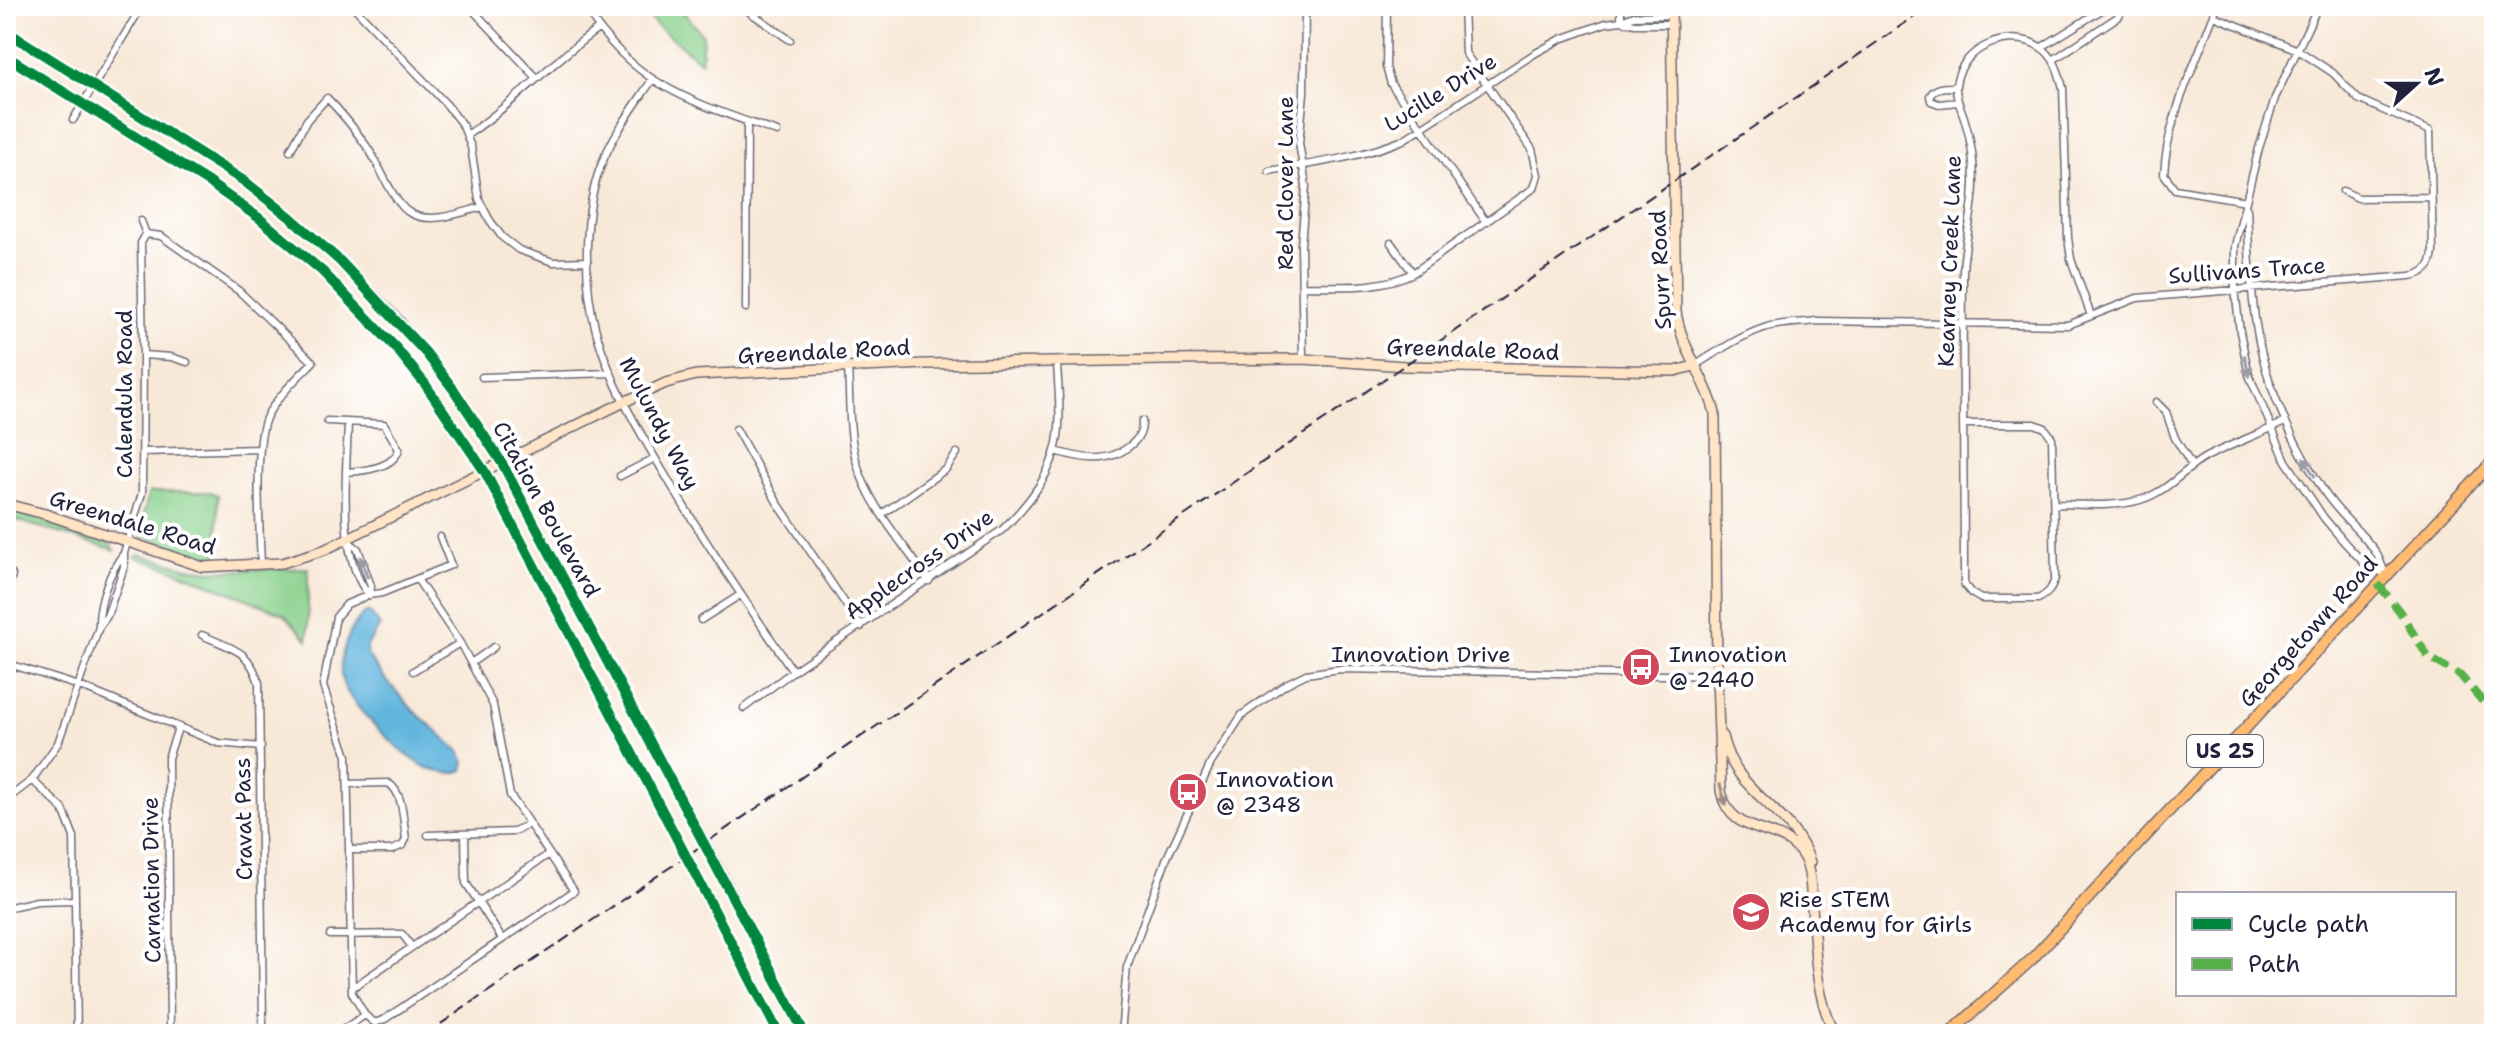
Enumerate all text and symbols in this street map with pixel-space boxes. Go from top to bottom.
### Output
north arrow [2376,44,2456,124]
street label: Lucille Drive [1379,46,1502,138]
text: N [2418,64,2451,90]
street label: Red Clover Lane [1271,96,1300,270]
street label: Kearney Creek Lane [1931,154,1968,368]
street label: Spurr Road [1643,209,1678,330]
street label: Sullivans Trace [2167,251,2327,290]
street label: Calendula Road [110,310,139,478]
street label: Greendale Road [737,332,911,371]
street label: Greendale Road [1386,332,1560,367]
street label: Mulundy Way [612,352,707,495]
one-way arrow [2242,353,2254,378]
street label: Citation Boulevard [486,416,607,602]
one-way arrow [2302,456,2316,478]
street label: Greendale Road [46,483,220,562]
street label: Applecross Drive [839,502,999,627]
street label: Georgetown Road [2233,549,2384,713]
one-way arrow [358,555,370,579]
street label: Innovation Drive [1331,640,1511,669]
place label: Innovation @ 2440 [1669,640,1787,694]
bus stop icon: Innovation @ 2440 [1620,646,1662,688]
road number: US 25 [2187,735,2263,767]
street label: Cravat Pass [228,757,259,881]
place label: Innovation @ 2348 [1216,765,1334,819]
bus stop icon: Innovation @ 2348 [1167,771,1209,813]
one-way arrow [1718,782,1730,807]
street label: Carnation Drive [136,797,167,963]
place label: Rise STEM Academy for Girls [1779,885,1972,939]
school or university icon: Rise STEM Academy for Girls [1730,891,1772,933]
legend [2176,892,2456,996]
text: Cycle path [2248,908,2369,940]
text: Path [2248,948,2300,980]

